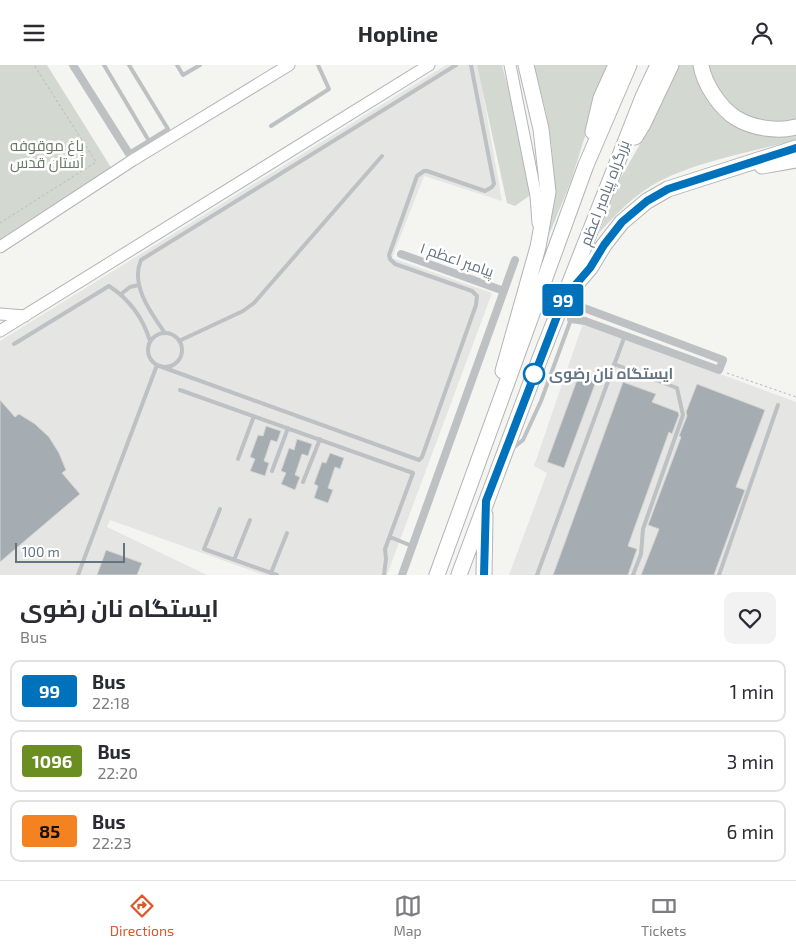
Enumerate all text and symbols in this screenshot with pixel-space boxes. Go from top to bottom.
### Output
icon: menu [20,19,48,47]
icon: person [748,19,776,47]
text: Hopline [358,20,438,46]
park label: باغ موقوفه آستان قدس [10,136,84,173]
street label: بزرگراه پیامبر اعظم [576,137,634,249]
street label: پیامبر اعظم ۱ [417,238,497,282]
line badge: 99 [540,284,586,316]
text: 99 [552,289,574,311]
marker: ایستگاه نان رضوی [523,363,545,385]
place label: ایستگاه نان رضوی [549,364,673,383]
scale bar [15,540,125,563]
text: 100 m [22,543,60,560]
button: heart [724,592,776,644]
text: ایستگاه نان رضوی [20,593,219,622]
text: Bus [20,627,47,646]
text: Bus [92,670,126,693]
text: 99 [39,680,60,702]
text: 1 min [730,680,774,703]
text: 22:18 [92,693,130,712]
text: Bus [97,740,131,763]
text: 1096 [32,750,72,772]
text: 3 min [727,750,774,773]
text: 22:20 [97,763,138,782]
text: Bus [92,810,126,833]
text: 85 [39,820,60,842]
text: 6 min [726,820,774,843]
text: 22:23 [92,833,132,852]
tab: Directions [110,892,174,939]
tab: Map [394,892,422,939]
tab: Tickets [641,892,686,939]

